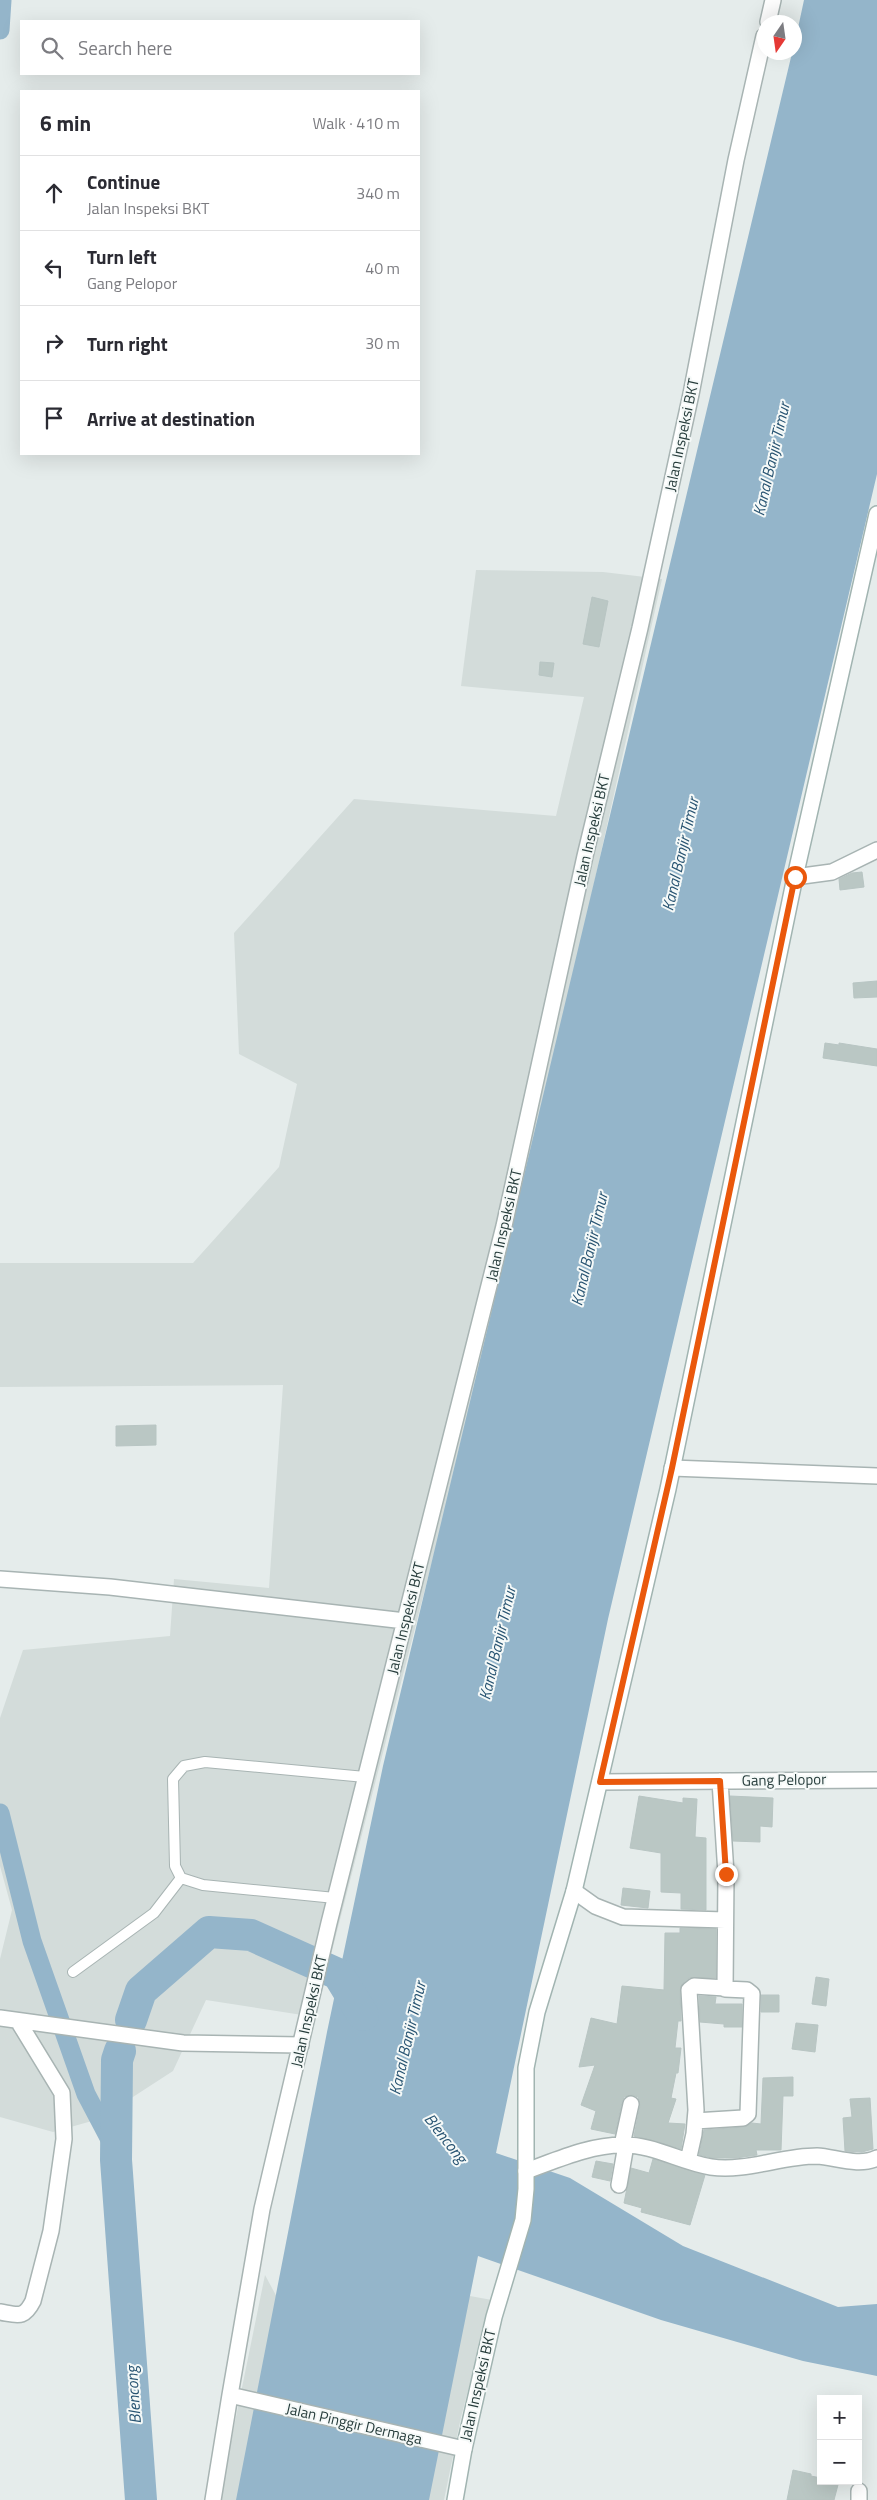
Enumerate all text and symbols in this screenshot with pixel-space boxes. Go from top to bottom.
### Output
north arrow [757,15,802,60]
search box [20,20,420,75]
text: Search here [78,33,172,62]
icon: search [38,34,66,62]
text: 6 min [40,107,91,139]
text: Walk · 410 m [312,111,400,135]
text: Continue [87,167,160,196]
icon: ahead [40,179,68,207]
text: 340 m [356,181,400,205]
text: Jalan Inspeksi BKT [87,196,209,220]
text: Turn left [87,242,157,271]
icon: left [40,254,68,282]
text: 40 m [365,256,400,280]
text: Gang Pelopor [87,271,177,295]
icon: right [40,329,68,357]
text: Turn right [87,329,168,358]
text: 30 m [365,331,400,355]
street label: Jalan Inspeksi BKT [658,376,705,493]
water label: Kanal Banjir Timur [746,398,796,518]
icon: arrive [40,404,68,432]
text: Arrive at destination [87,404,255,433]
street label: Jalan Inspeksi BKT [567,771,616,888]
water label: Kanal Banjir Timur [655,793,705,913]
route start [784,866,807,889]
street label: Jalan Inspeksi BKT [479,1166,528,1283]
water label: Kanal Banjir Timur [564,1188,614,1308]
street label: Jalan Inspeksi BKT [380,1559,431,1676]
water label: Kanal Banjir Timur [472,1582,522,1702]
street label: Gang Pelopor [741,1767,827,1792]
route end [715,1863,738,1886]
street label: Jalan Inspeksi BKT [284,1952,333,2069]
water label: Kanal Banjir Timur [382,1977,432,2097]
water label: Blencong [419,2108,475,2170]
street label: Jalan Inspeksi BKT [453,2326,502,2443]
water label: Blencong [119,2363,147,2425]
map controls [817,2395,862,2485]
button: + [817,2395,862,2440]
street label: Jalan Pinggir Dermaga [284,2397,425,2450]
button: − [817,2440,862,2485]

